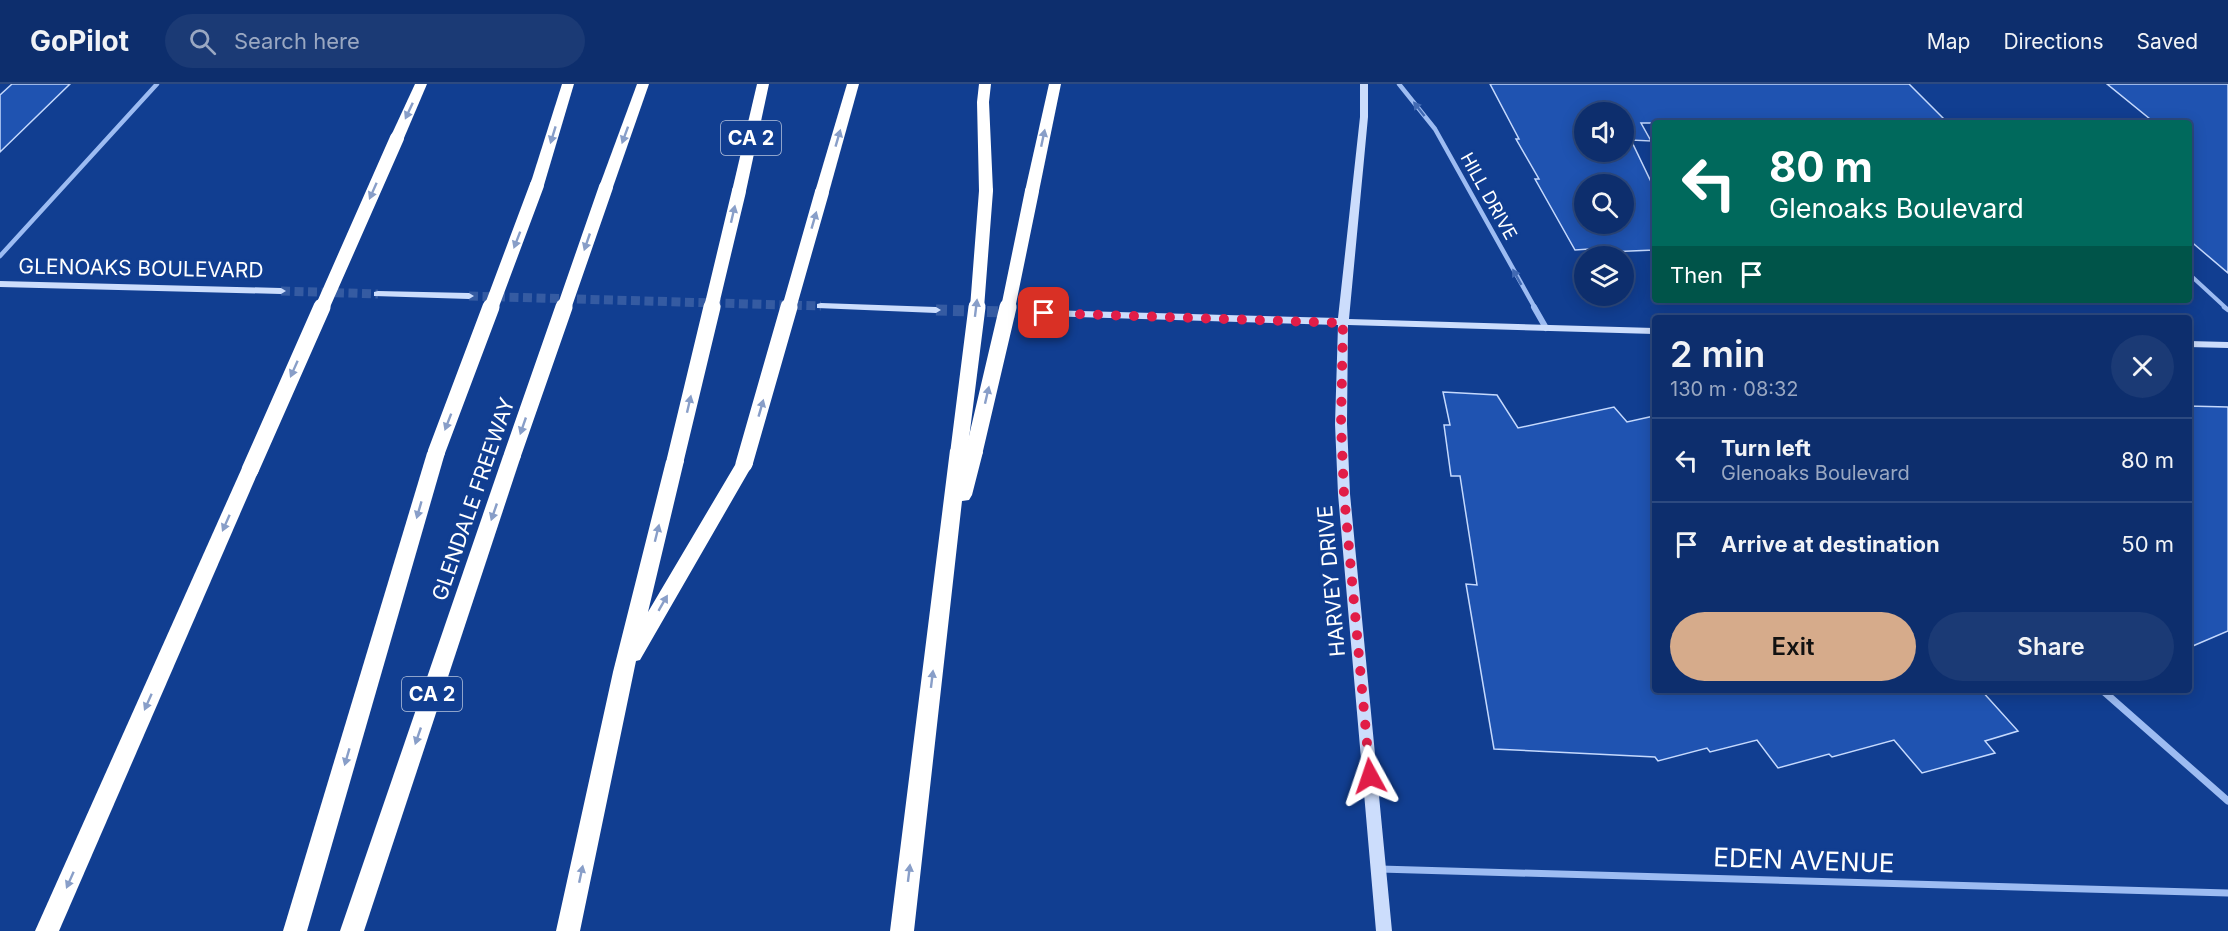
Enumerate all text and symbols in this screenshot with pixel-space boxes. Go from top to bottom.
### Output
search box [165,14,585,68]
text: GoPilot [30,24,129,58]
icon: search [186,25,219,58]
text: Search here [234,28,360,54]
text: Map [1927,29,1970,54]
text: Directions [2003,29,2104,54]
text: Saved [2137,29,2198,54]
one-way arrow [1414,101,1426,116]
one-way arrow [404,102,414,120]
map controls [1574,102,1634,306]
button: sound [1574,102,1634,162]
road number: CA 2 [721,121,781,155]
one-way arrow [547,126,557,144]
one-way arrow [619,127,629,145]
one-way arrow [1039,128,1048,147]
one-way arrow [834,129,843,147]
text: 80 m [1769,141,1873,192]
icon: left [1670,144,1748,222]
street label: HILL DRIVE [1456,149,1522,243]
button: search [1574,174,1634,234]
one-way arrow [368,182,377,200]
text: Glenoaks Boulevard [1769,192,2024,225]
one-way arrow [729,205,739,223]
one-way arrow [810,211,819,229]
one-way arrow [511,231,521,249]
one-way arrow [582,233,591,251]
button: layers [1574,246,1634,306]
street label: GLENOAKS BOULEVARD [18,253,264,283]
icon: arrive [1735,258,1768,291]
text: Then [1670,262,1723,288]
one-way arrow [1512,268,1522,285]
pin [1018,287,1069,338]
icon: arrive [1027,296,1060,329]
one-way arrow [972,299,981,318]
text: 2 min [1670,332,1765,376]
button: close [2111,335,2174,398]
one-way arrow [289,361,299,379]
text: 130 m · 08:32 [1670,377,1799,401]
one-way arrow [983,386,993,404]
street label: GLENDALE FREEWAY [426,394,520,604]
one-way arrow [684,395,694,413]
one-way arrow [756,399,766,417]
one-way arrow [442,413,452,431]
one-way arrow [517,417,527,435]
text: Turn left [1721,435,1811,461]
icon: left [1670,444,1703,477]
text: 80 m [2121,447,2174,473]
text: Glenoaks Boulevard [1721,461,1910,485]
one-way arrow [414,501,423,519]
one-way arrow [488,503,498,521]
street label: HARVEY DRIVE [1312,504,1350,658]
one-way arrow [221,515,231,533]
one-way arrow [653,524,663,542]
icon: arrive [1670,528,1703,561]
text: Arrive at destination [1721,531,1940,557]
text: 50 m [2121,531,2174,557]
one-way arrow [658,595,669,611]
button: Exit [1670,612,1916,681]
button: Share [1928,612,2174,681]
one-way arrow [927,670,937,689]
road number: CA 2 [402,677,462,711]
one-way arrow [143,693,153,711]
one-way arrow [413,728,422,746]
position arrow [1338,744,1402,808]
one-way arrow [342,748,351,766]
street label: EDEN AVENUE [1713,841,1895,879]
one-way arrow [904,863,914,882]
one-way arrow [576,864,586,883]
one-way arrow [65,872,74,889]

